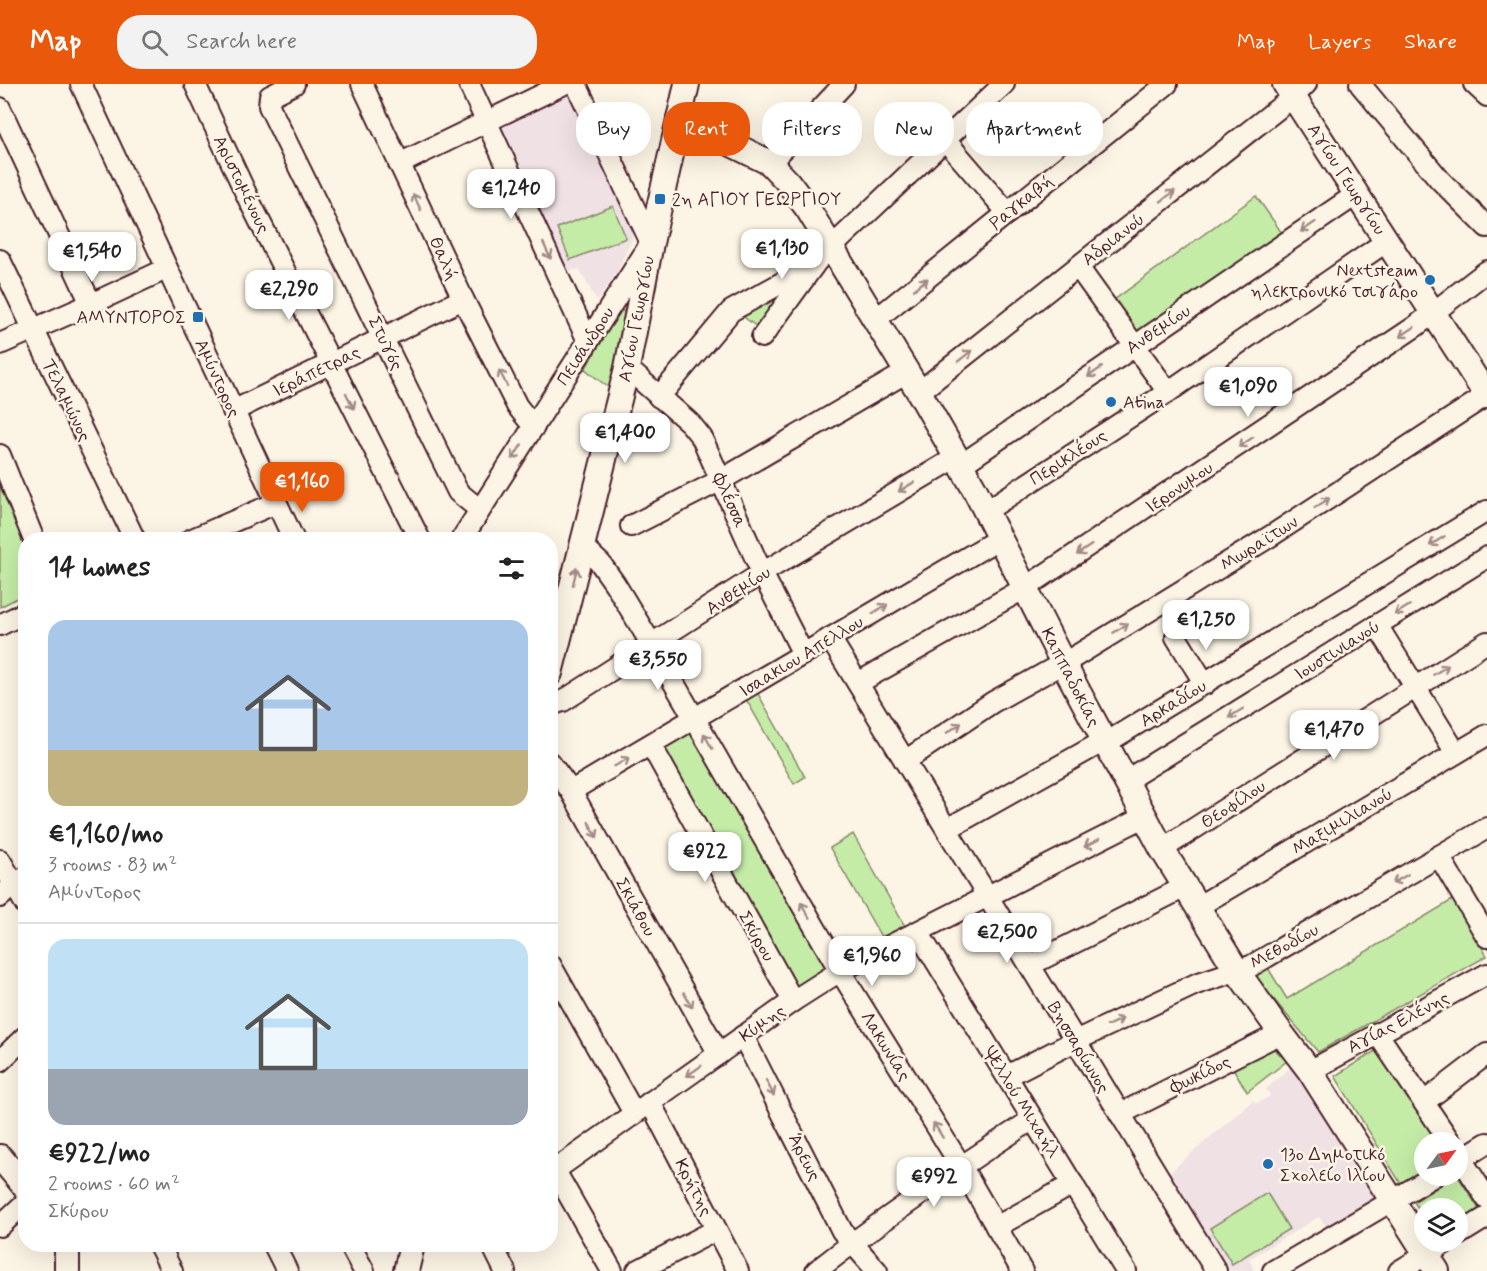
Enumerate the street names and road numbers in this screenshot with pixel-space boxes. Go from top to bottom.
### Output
street label: Αγίου Γεωργίου [1301,119,1391,240]
street label: Αριστομένους [207,131,276,237]
street label: Ραγκαβή [985,170,1059,236]
street label: Αδριανού [1077,208,1150,272]
street label: Θαλή [423,233,464,284]
street label: Αγίου Γεωργίου [613,254,661,384]
street label: Ανθεμίου [1122,299,1196,360]
street label: Πεισάνδρου [551,302,620,391]
street label: Στυγός [362,313,408,374]
street label: Αμύντορος [188,335,246,422]
street label: Ιεράπετρας [269,340,364,403]
street label: Τελαμώνος [36,355,96,446]
street label: Περικλέους [1025,423,1112,492]
street label: Ιερονυμου [1141,456,1218,519]
street label: Φλέσσα [706,468,753,532]
street label: Μωραϊτων [1216,510,1303,577]
street label: Ανθεμίου [701,561,776,621]
street label: Ισαακιου Απελλου [735,610,868,703]
street label: Ιουστινιανού [1290,615,1385,687]
street label: Καππαδοκίας [1035,624,1106,731]
street label: Αρκαδίου [1136,675,1211,733]
street label: Θεοφίλου [1196,775,1271,835]
street label: Μαξιμιλιανού [1288,782,1397,861]
street label: Σκιάθου [609,874,661,941]
street label: Σκύρου [732,907,780,966]
street label: Μεθοδίου [1246,918,1323,976]
street label: Αγίας Ελένης [1343,985,1454,1060]
street label: Βησσαρίωνος [1041,997,1115,1098]
street label: Κύμης [735,999,791,1048]
street label: Λακωνίας [854,1007,916,1086]
street label: Ψελλού Μιχαήλ [977,1042,1065,1163]
street label: Φωκίδος [1165,1050,1235,1100]
street label: Άρεως [782,1130,826,1185]
street label: Κρήτης [668,1155,718,1220]

